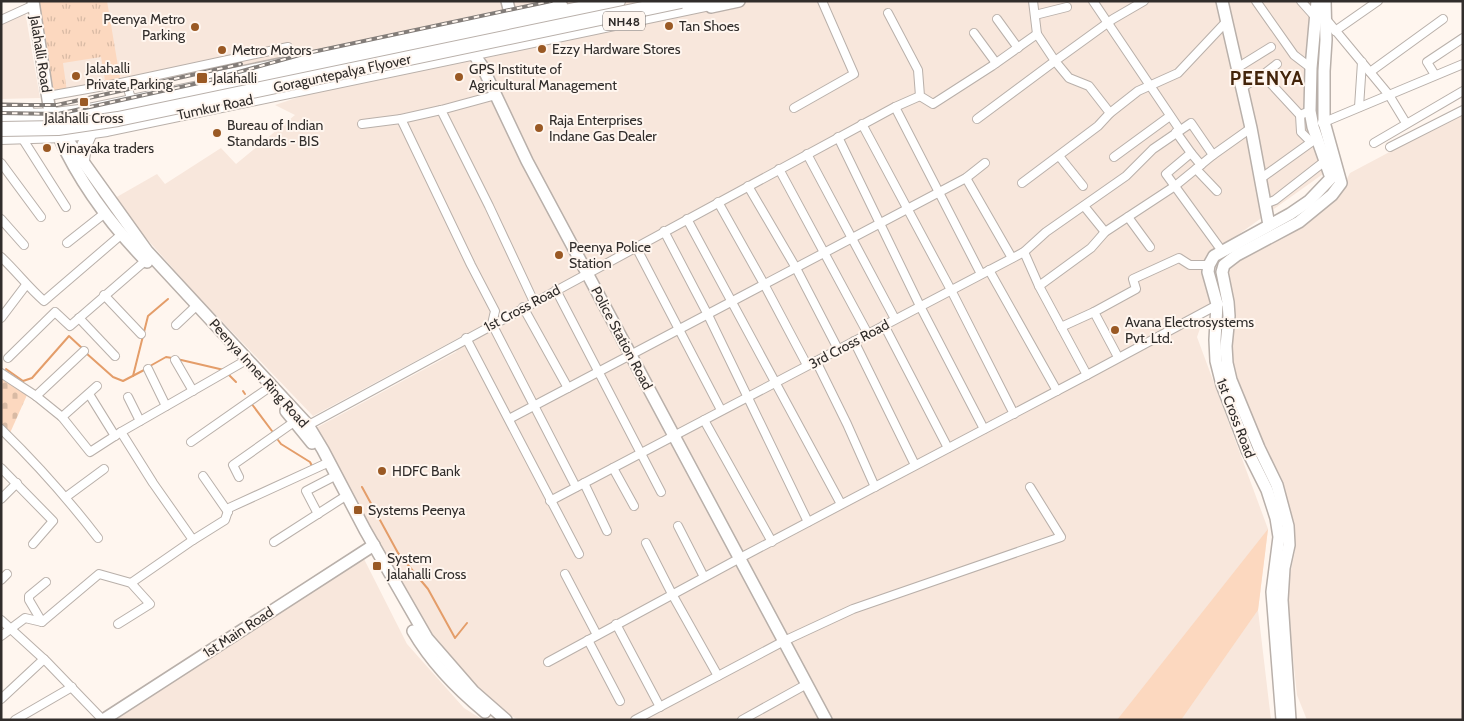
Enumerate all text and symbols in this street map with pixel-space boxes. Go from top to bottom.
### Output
place label: Peenya Metro Parking [103,10,186,44]
road number: NH48 [603,12,645,30]
street label: Jalahalli Road [26,13,56,94]
place label: Tan Shoes [679,17,740,35]
marker: Tan Shoes [663,20,675,32]
marker: Peenya Metro Parking [189,21,201,33]
place label: Ezzy Hardware Stores [552,40,681,58]
place label: Metro Motors [232,41,312,59]
marker: Ezzy Hardware Stores [536,43,548,55]
marker: Metro Motors [216,44,228,56]
street label: Goraguntepalya Flyover [272,50,413,96]
place label: Jalahalli Private Parking [85,59,174,93]
place label: GPS Institute of Agricultural Management [469,60,617,94]
district label: PEENYA [1230,67,1304,90]
place label: Jalahalli [212,69,257,87]
marker: Jalahalli Private Parking [70,70,82,82]
marker: Jalahalli [195,71,209,85]
marker: GPS Institute of Agricultural Management [453,71,465,83]
street label: Tumkur Road [175,90,255,124]
marker: Jalahalli Cross [78,96,90,108]
place label: Jalahalli Cross [43,109,124,127]
place label: Raja Enterprises Indane Gas Dealer [549,111,657,145]
place label: Bureau of Indian Standards - BIS [227,116,323,150]
marker: Raja Enterprises Indane Gas Dealer [533,122,545,134]
marker: Bureau of Indian Standards - BIS [211,127,223,139]
place label: Vinayaka traders [57,139,154,157]
marker: Vinayaka traders [41,142,53,154]
place label: Peenya Police Station [569,238,651,272]
marker: Peenya Police Station [553,249,565,261]
street label: 1st Cross Road [481,280,563,336]
street label: Police Station Road [587,283,657,393]
place label: Avana Electrosystems Pvt. Ltd. [1125,313,1254,347]
street label: Peenya Inner Ring Road [205,315,313,431]
street label: 3rd Cross Road [806,315,892,373]
marker: Avana Electrosystems Pvt. Ltd. [1109,324,1121,336]
street label: 1st Cross Road [1213,376,1259,460]
place label: HDFC Bank [392,462,461,480]
marker: HDFC Bank [376,465,388,477]
place label: Systems Peenya [368,501,466,519]
marker: Systems Peenya [352,504,364,516]
place label: System Jalahalli Cross [386,549,466,583]
marker: System Jalahalli Cross [371,560,383,572]
street label: 1st Main Road [199,603,277,661]

